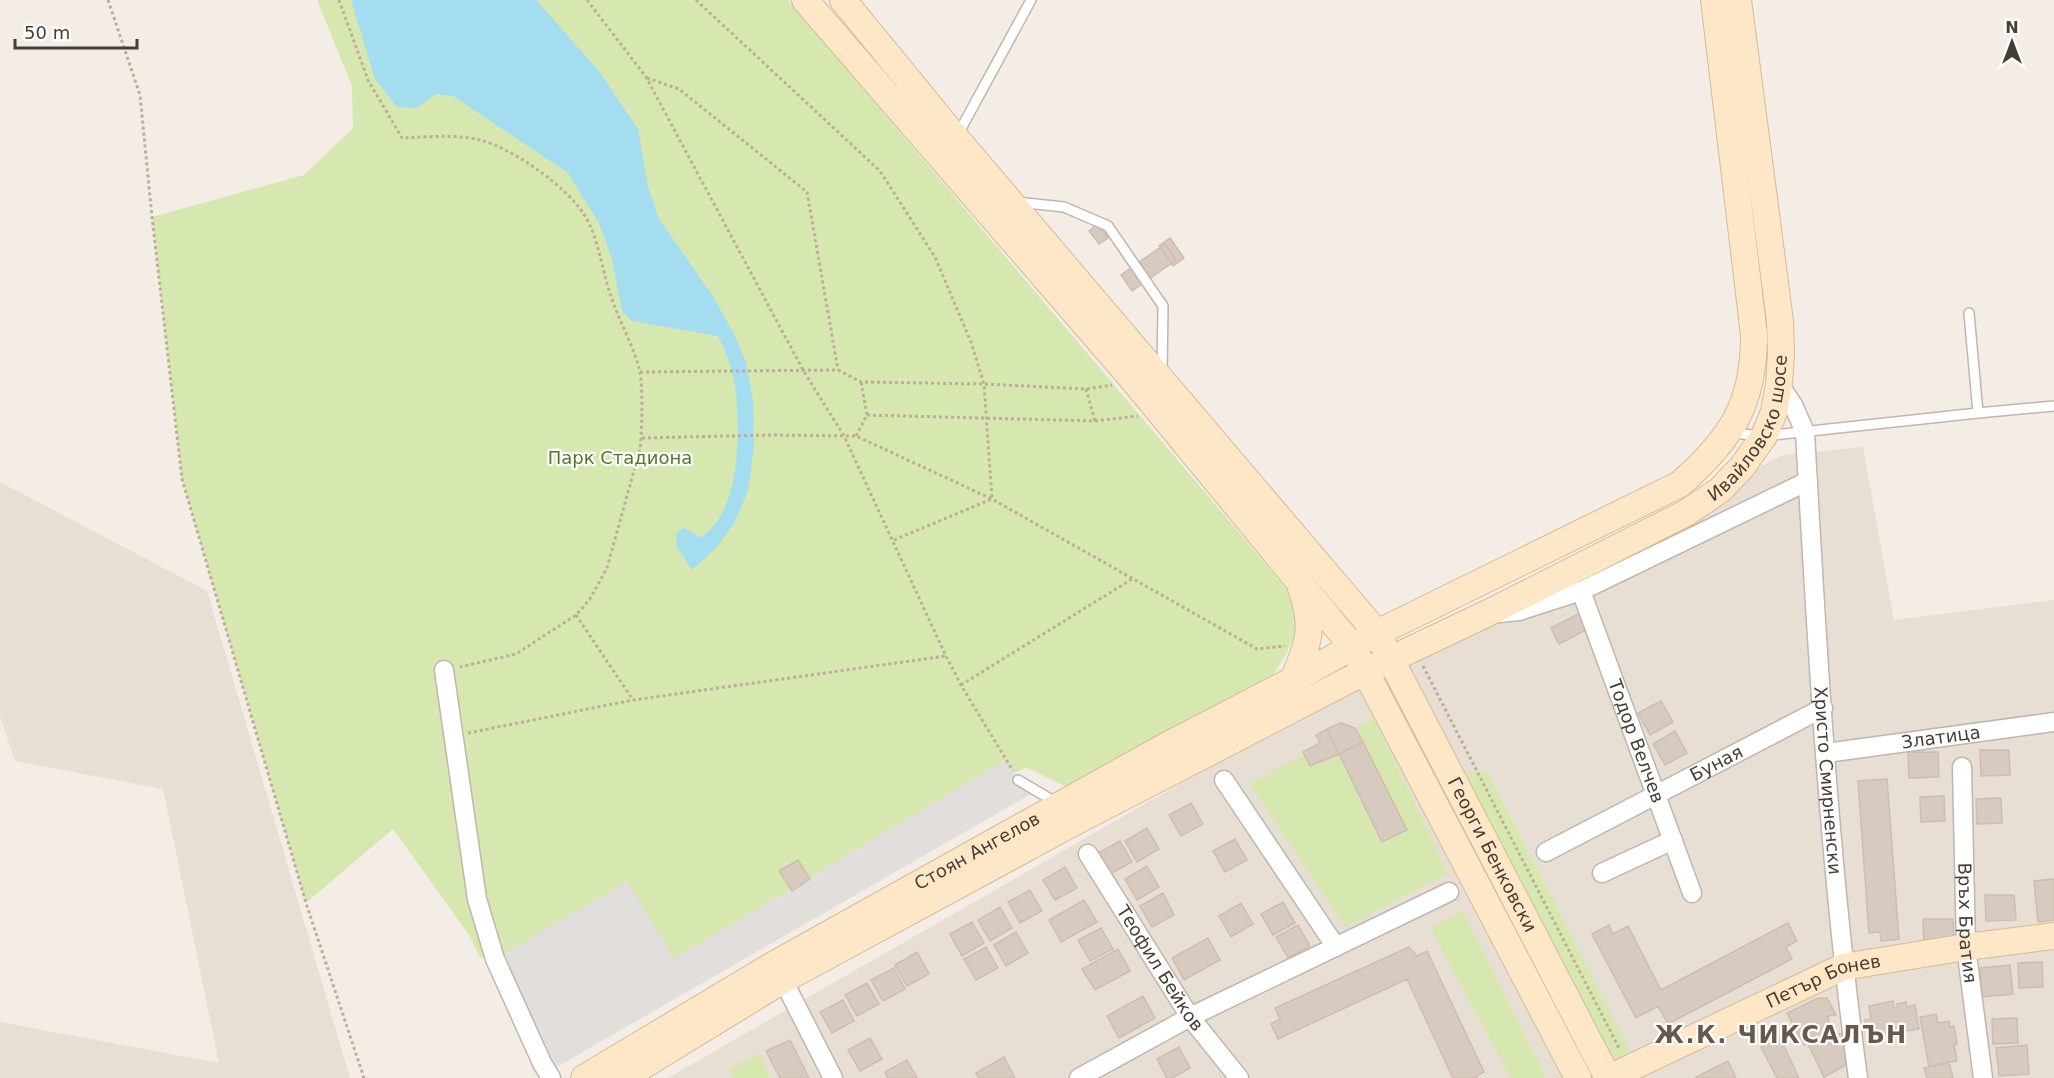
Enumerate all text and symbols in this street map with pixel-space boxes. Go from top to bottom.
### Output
scale bar [15,12,136,50]
north arrow [1982,12,2042,72]
text: N [2005,18,2019,37]
text: 50 m [24,22,70,43]
street label: Ивайловско шосе [1704,354,1791,505]
park label: Парк Стадиона [548,447,692,468]
street label: Тодор Велчев [1604,675,1669,806]
street label: Христо Смирненски [1810,685,1846,876]
street label: Златица [1900,721,1982,753]
street label: Буная [1686,741,1746,785]
street label: Георги Бенковски [1444,773,1541,935]
street label: Стоян Ангелов [911,807,1043,894]
street label: Връх Братия [1954,862,1982,984]
street label: Теофил Бейков [1112,900,1208,1035]
street label: Петър Бонев [1762,950,1882,1012]
district label: Ж.К. ЧИКСАЛЪН [1655,1021,1907,1049]

